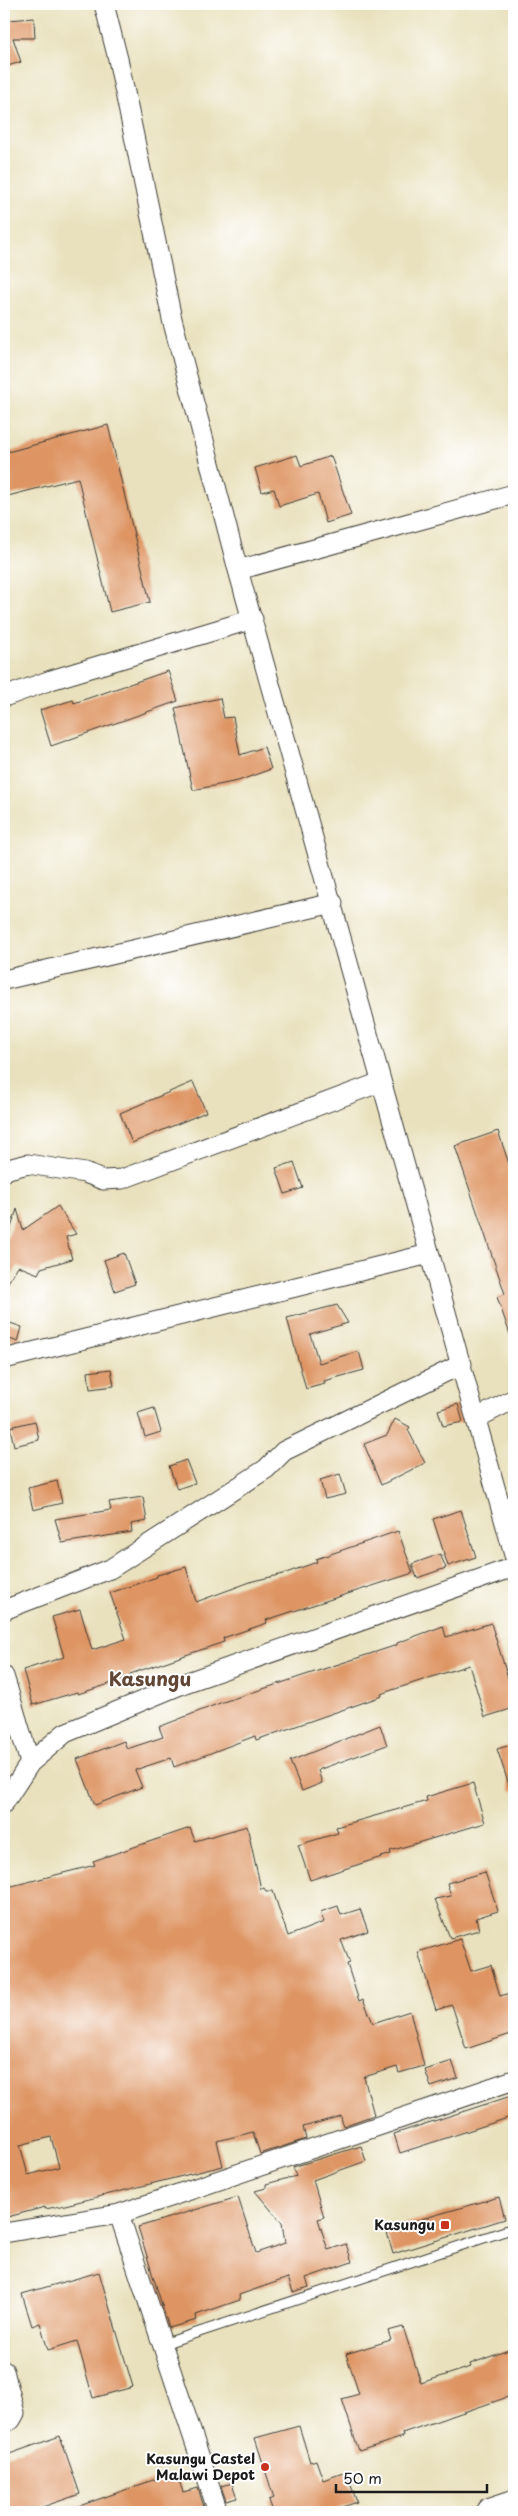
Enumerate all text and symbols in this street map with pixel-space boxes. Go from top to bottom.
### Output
district label: Kasungu [109,1664,191,1692]
place label: Kasungu [374,2214,435,2235]
marker: Kasungu [439,2219,451,2231]
place label: Kasungu Castel Malawi Depot [146,2448,255,2485]
marker: Kasungu Castel Malawi Depot [259,2461,271,2473]
scale bar [336,2461,487,2493]
text: 50 m [343,2466,382,2489]

